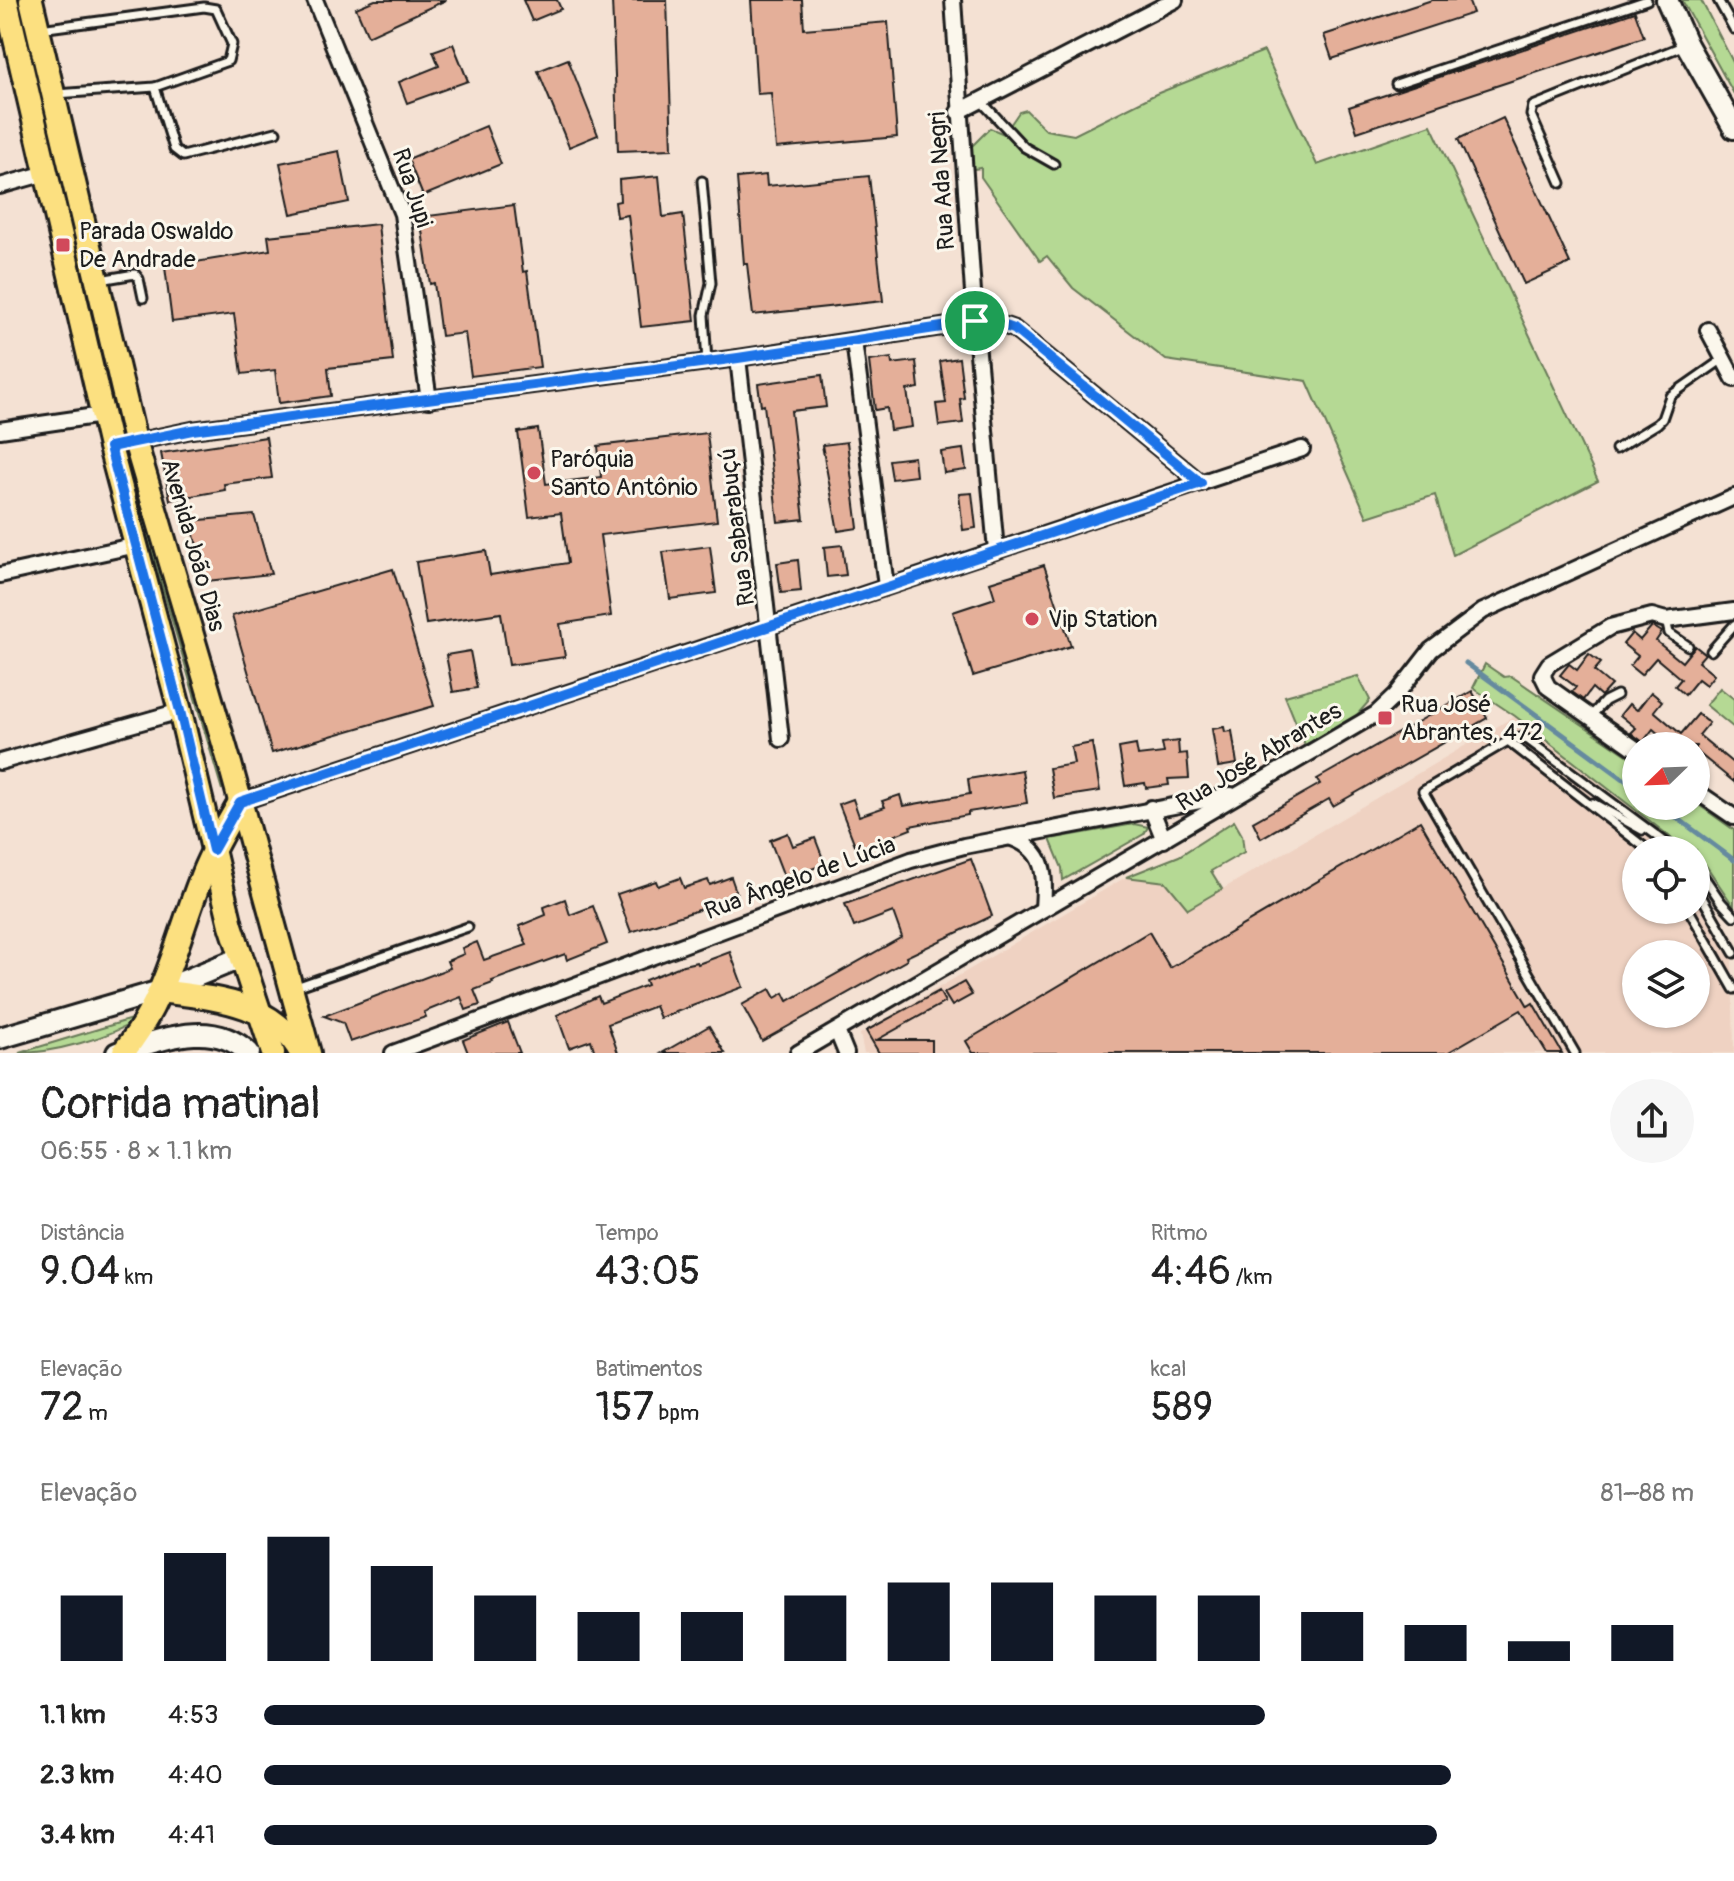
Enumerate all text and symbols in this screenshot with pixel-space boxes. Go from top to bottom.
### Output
street label: Rua Ada Negri [923,111,961,251]
street label: Rua Jupi [386,145,438,231]
place label: Parada Oswaldo De Andrade [79,217,234,274]
marker: Parada Oswaldo De Andrade [54,236,72,254]
pin [941,287,1009,355]
icon: arrive [953,299,997,343]
place label: Paróquia Santo Antônio [550,445,698,502]
street label: Rua Sabarabuçú [713,446,761,608]
street label: Avenida João Dias [154,455,232,635]
marker: Paróquia Santo Antônio [525,464,543,482]
place label: Vip Station [1048,605,1157,634]
marker: Vip Station [1023,610,1041,628]
place label: Rua José Abrantes, 472 [1401,690,1543,747]
street label: Rua José Abrantes [1171,696,1347,818]
marker: Rua José Abrantes, 472 [1376,709,1394,727]
north arrow [1622,732,1710,820]
map controls [1622,732,1710,1028]
street label: Rua Ângelo de Lúcia [701,830,899,926]
button: locate [1622,836,1710,924]
button: layers [1622,940,1710,1028]
text: Corrida matinal [40,1077,321,1132]
button: share [1610,1079,1694,1163]
text: 06:55 · 8 × 1.1 km [40,1135,232,1167]
text: Distância [40,1219,124,1247]
text: Tempo [595,1219,659,1247]
text: Ritmo [1151,1219,1208,1247]
text: 9.04 [40,1247,120,1296]
text: 43:05 [595,1247,701,1296]
text: 4:46 [1151,1247,1231,1296]
text: km [120,1263,153,1291]
text: /km [1231,1263,1272,1291]
text: Elevação [40,1355,122,1383]
text: Batimentos [595,1355,702,1383]
text: kcal [1151,1355,1186,1383]
text: 72 [40,1383,84,1432]
text: 157 [595,1383,654,1432]
text: 589 [1151,1383,1213,1432]
text: m [84,1399,108,1427]
text: bpm [654,1399,699,1427]
text: Elevação [40,1477,137,1509]
text: 81–88 m [1600,1477,1694,1509]
text: 1.1 km [40,1699,106,1731]
text: 4:53 [168,1699,219,1731]
text: 2.3 km [40,1759,114,1791]
text: 4:40 [168,1759,223,1791]
text: 3.4 km [40,1819,115,1851]
text: 4:41 [168,1819,215,1851]

